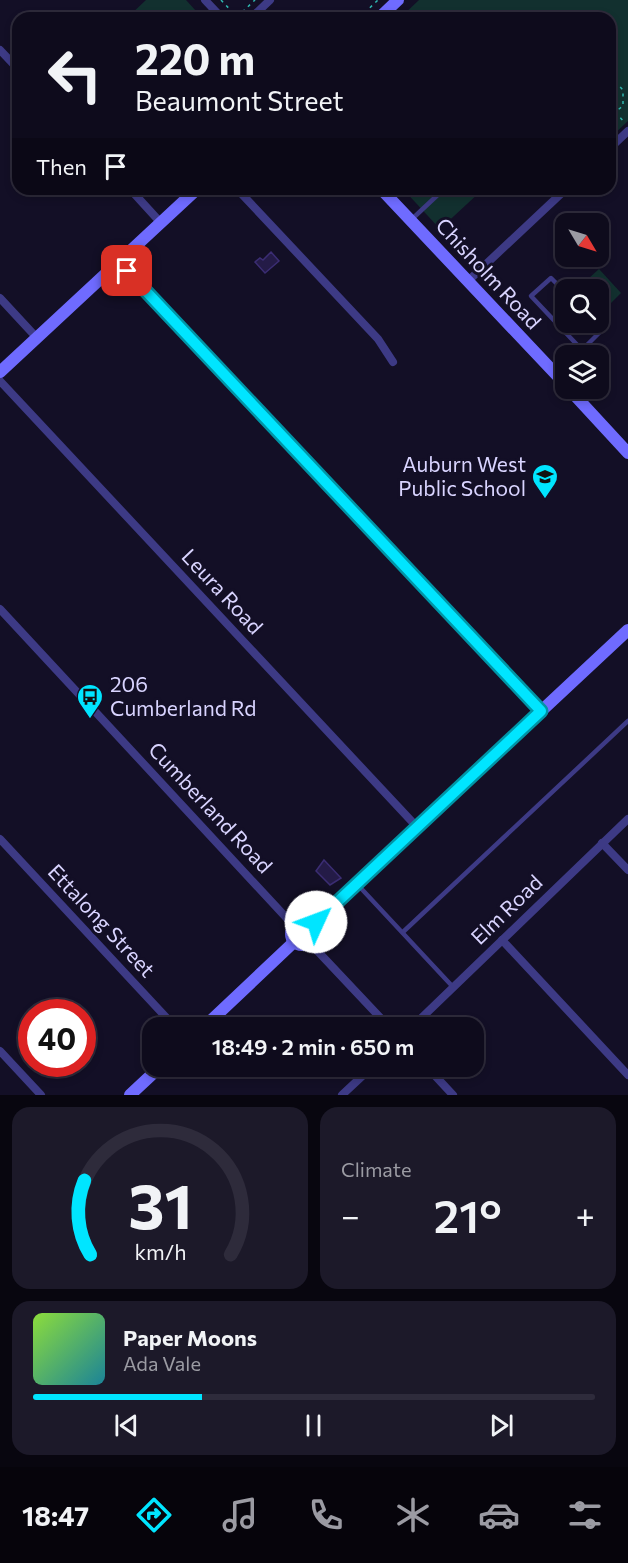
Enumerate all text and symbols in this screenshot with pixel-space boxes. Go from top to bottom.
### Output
text: 220 m [135,32,255,84]
icon: left [36,36,114,114]
text: Beaumont Street [135,84,344,117]
icon: arrive [99,150,132,183]
text: Then [36,153,87,180]
street label: Chisholm Road [431,212,547,334]
north arrow [555,213,609,267]
map controls [555,213,609,399]
pin [101,245,152,296]
icon: arrive [110,254,143,287]
button: search [555,279,609,333]
button: layers [555,345,609,399]
place label: Auburn West Public School [398,451,526,500]
school or university icon: Auburn West Public School [530,462,560,500]
street label: Leura Road [177,543,269,639]
place label: 206 Cumberland Rd [110,671,256,720]
bus stop icon: 206 Cumberland Rd [75,682,105,720]
street label: Cumberland Road [144,736,278,878]
street label: Ettalong Street [43,858,161,982]
street label: Elm Road [465,869,547,949]
position arrow [284,890,348,954]
speed limit sign: 40 [18,999,96,1077]
text: 18:49 · 2 min · 650 m [212,1033,414,1060]
text: Climate [341,1157,411,1181]
text: 31 [128,1166,192,1242]
text: 21° [434,1187,502,1242]
text: − [341,1194,360,1235]
text: + [576,1194,595,1235]
text: km/h [134,1238,186,1264]
text: Paper Moons [123,1324,257,1351]
text: Ada Vale [123,1351,201,1375]
icon: previous [110,1409,143,1442]
icon: pause [297,1409,330,1442]
icon: next [485,1409,518,1442]
icon: directions [133,1494,175,1536]
icon: music [219,1494,261,1536]
icon: phone [305,1494,347,1536]
icon: climate [392,1494,434,1536]
icon: car [478,1494,520,1536]
icon: filters [564,1494,606,1536]
text: 18:47 [22,1499,89,1532]

